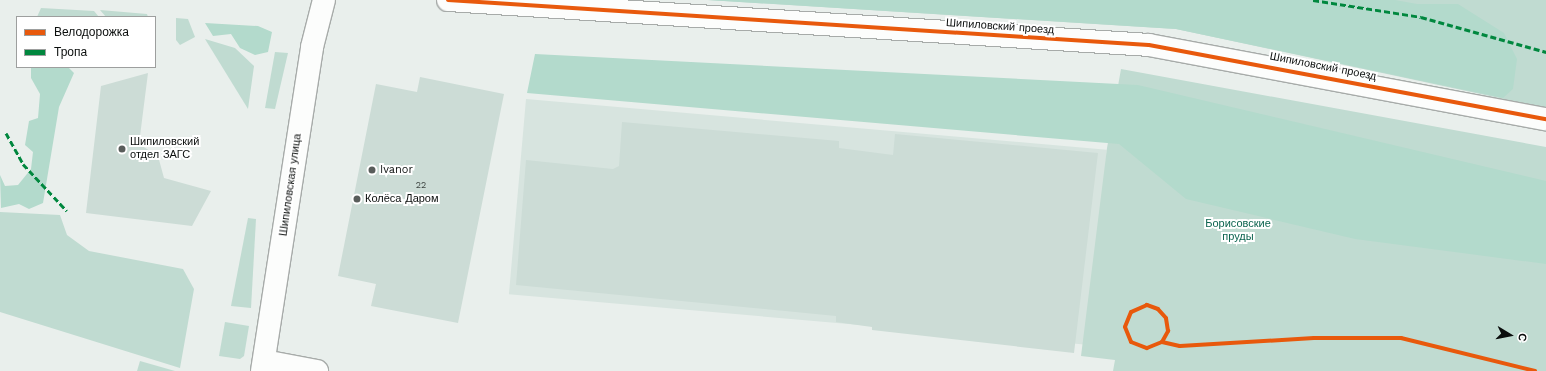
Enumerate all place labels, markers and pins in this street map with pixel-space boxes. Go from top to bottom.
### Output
place label: Шипиловский отдел ЗАГС [130,136,199,162]
marker: Шипиловский отдел ЗАГС [117,144,127,154]
place label: Ivanor [380,163,413,177]
marker: Ivanor [367,165,377,175]
place label: Колёса Даром [365,192,439,206]
marker: Колёса Даром [352,194,362,204]

